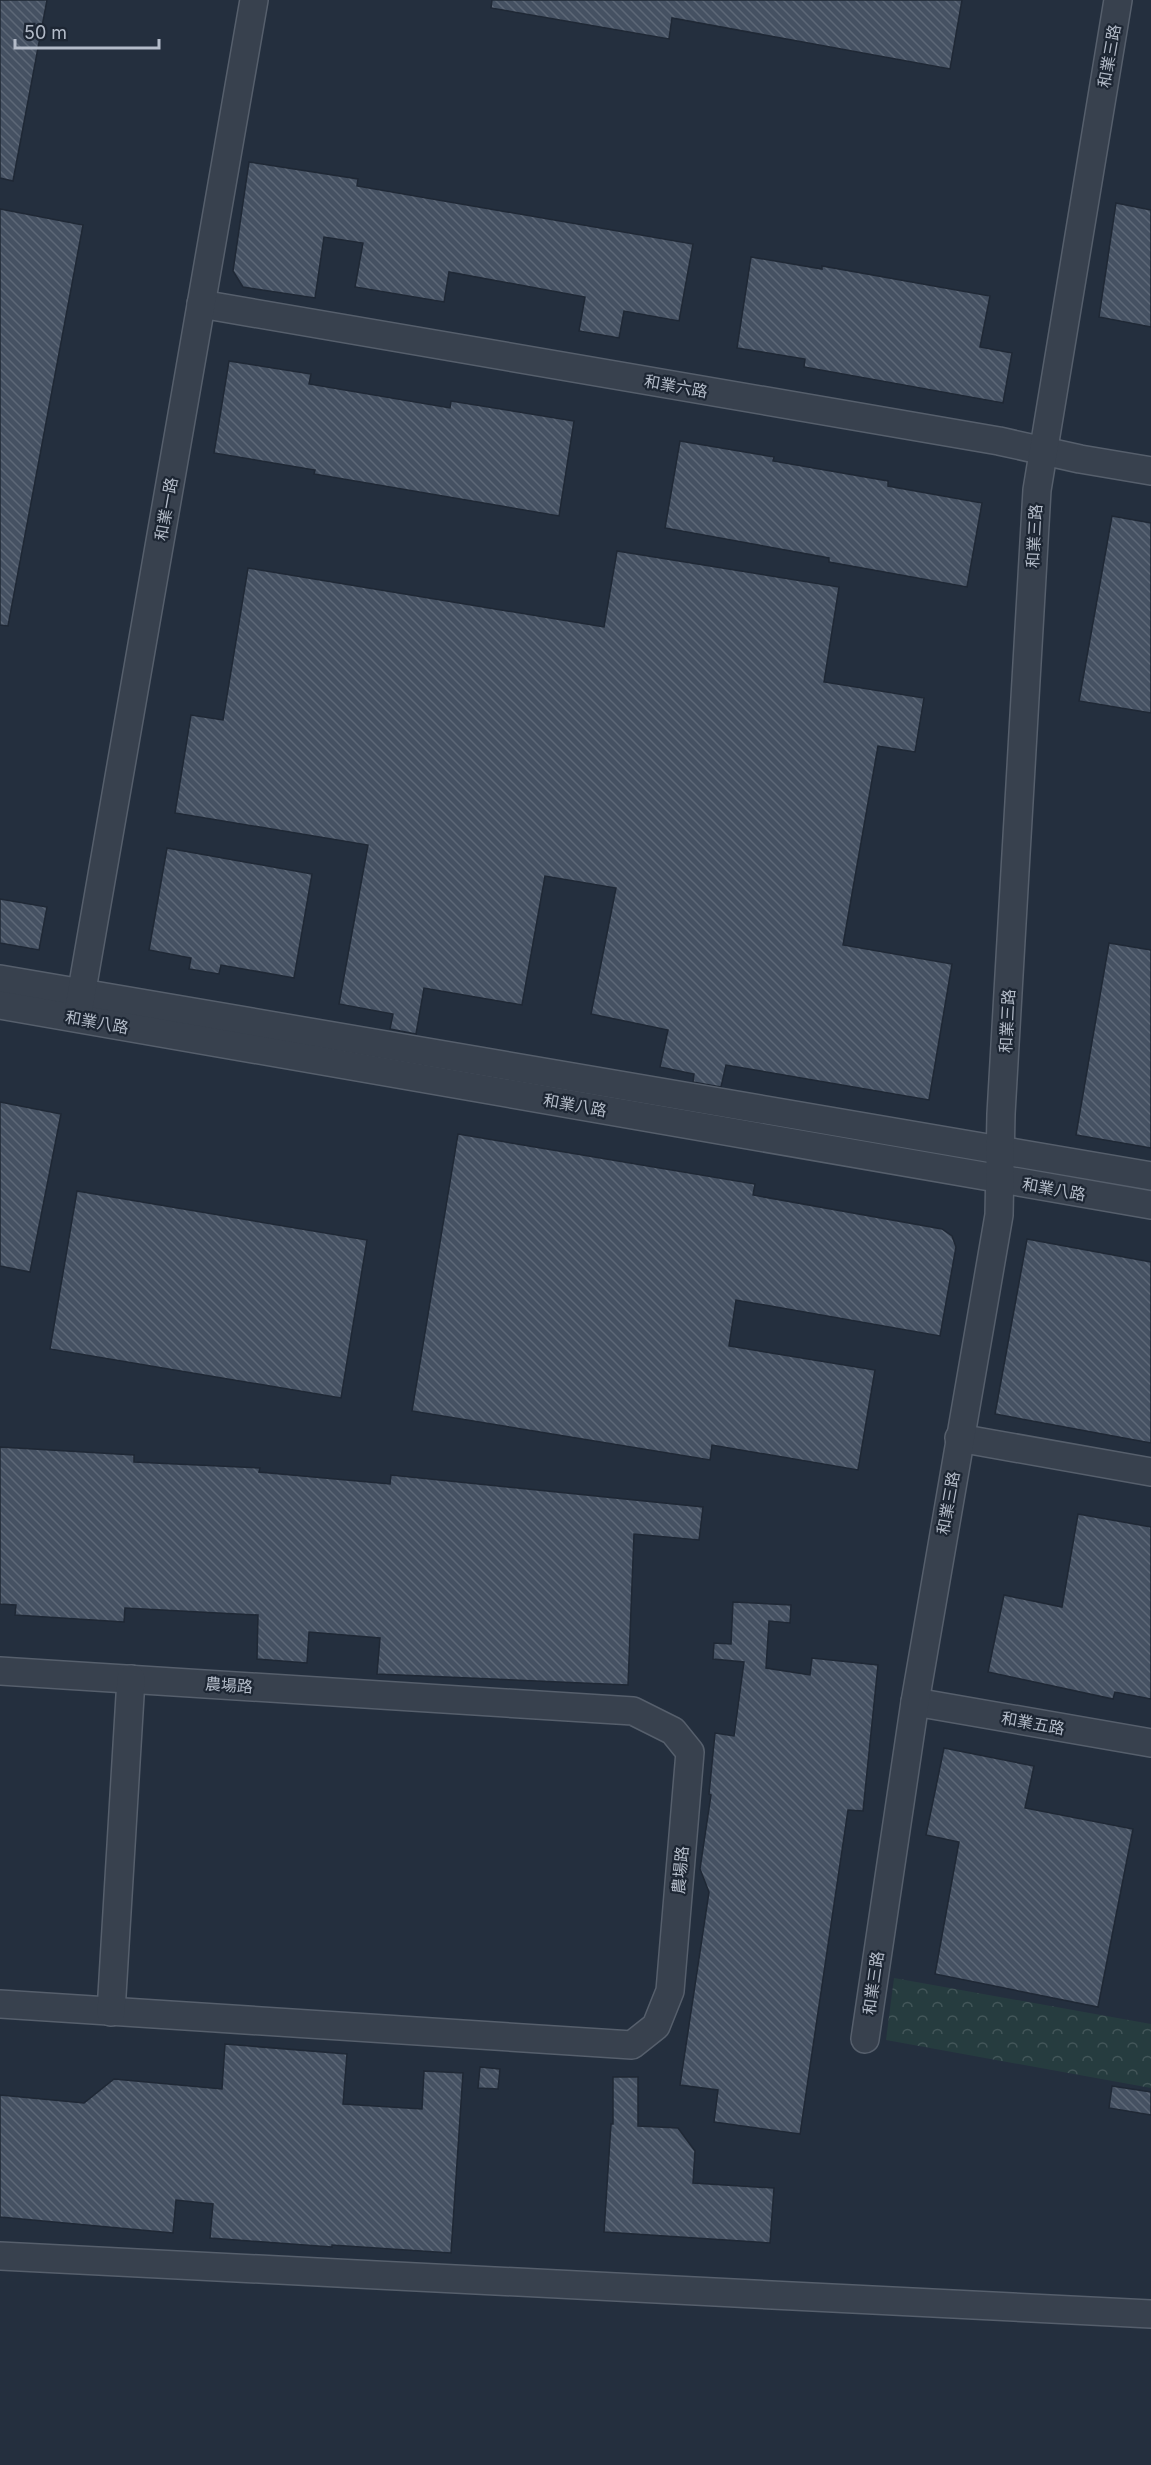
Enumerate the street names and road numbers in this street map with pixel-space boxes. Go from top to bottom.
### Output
street label: 和業三路 [1094,23,1124,89]
street label: 和業六路 [643,371,709,401]
street label: 和業一路 [151,476,181,542]
street label: 和業三路 [1022,504,1046,568]
street label: 和業三路 [995,989,1019,1053]
street label: 和業八路 [64,1007,130,1037]
street label: 和業八路 [542,1090,608,1120]
street label: 和業八路 [1021,1174,1087,1204]
street label: 和業三路 [933,1470,963,1536]
street label: 農場路 [204,1673,254,1697]
street label: 和業五路 [1000,1708,1066,1738]
street label: 農場路 [668,1845,692,1895]
street label: 和業三路 [859,1950,887,2016]

